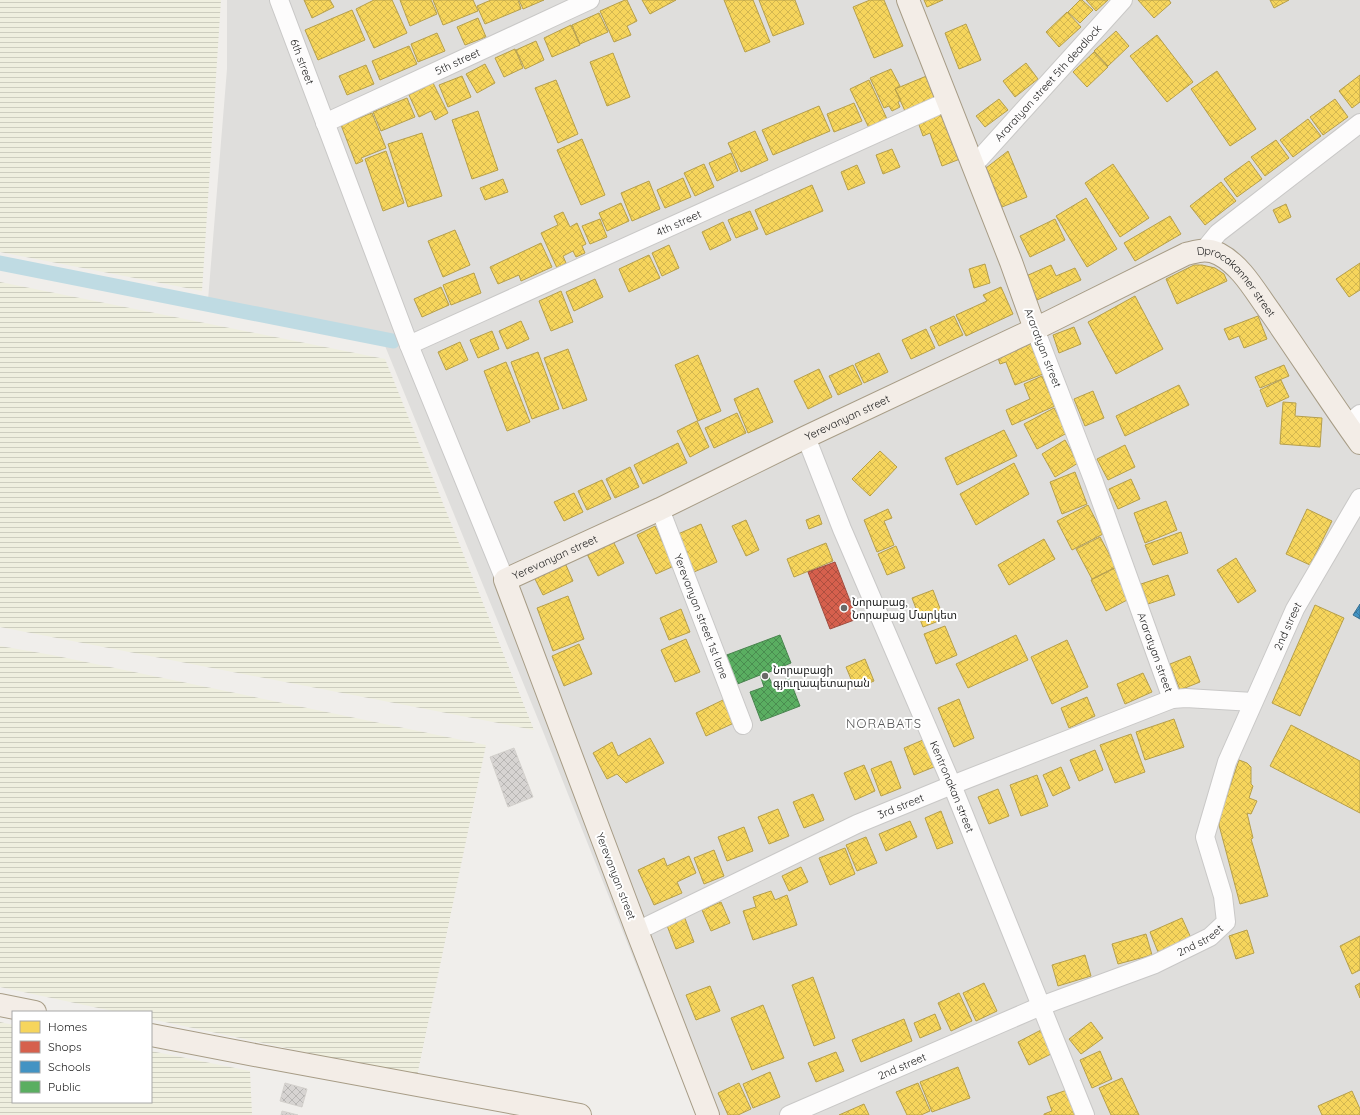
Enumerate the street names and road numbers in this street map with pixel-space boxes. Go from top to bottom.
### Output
street label: Araratyan street 5th deadlock [992,21,1105,144]
street label: 6th street [287,37,317,87]
street label: 5th street [433,45,482,78]
street label: 4th street [654,207,704,239]
street label: Dprocakanner street [1196,243,1279,320]
street label: Araratyan street [1021,306,1065,390]
street label: Yerevanyan street [802,391,892,444]
street label: Yerevanyan street [510,532,600,583]
street label: Yerevanyan street 1st lane [671,552,732,681]
street label: 2nd street [1271,599,1305,652]
street label: Araratyan street [1134,611,1176,694]
street label: Kentronakan street [927,739,978,835]
street label: 3rd street [876,790,926,822]
street label: Yerevanyan street [593,830,639,922]
street label: 2nd street [1175,921,1226,959]
street label: 2nd street [876,1049,928,1083]

